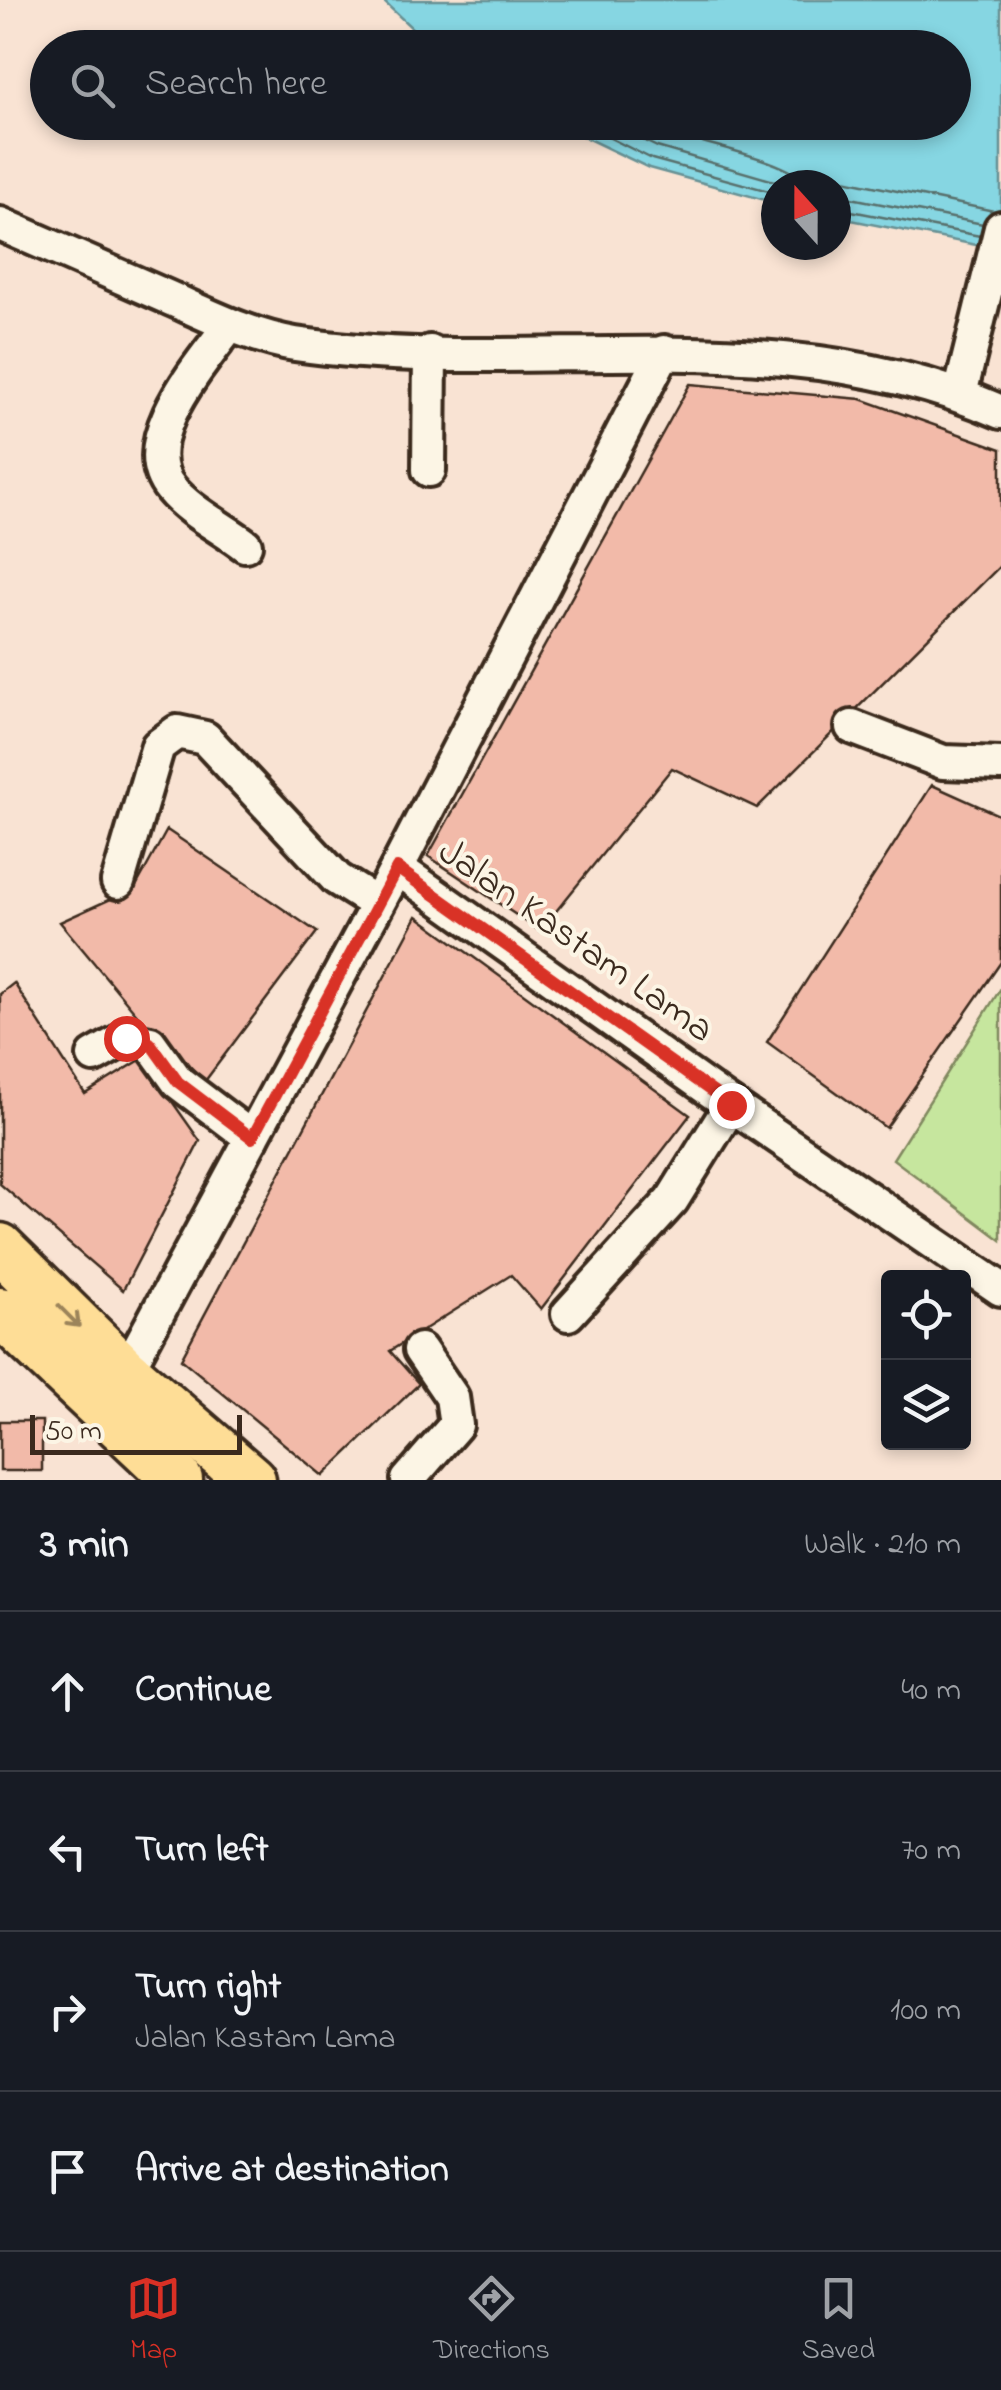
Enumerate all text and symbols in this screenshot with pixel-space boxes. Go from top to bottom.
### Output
search box [30,30,971,140]
text: Search here [145,57,327,113]
icon: search [65,58,120,113]
north arrow [761,170,851,260]
street label: Jalan Kastam Lama [425,824,725,1060]
route start [104,1016,150,1062]
route end [709,1083,755,1129]
map controls [881,1270,971,1450]
button: locate [881,1270,971,1360]
one-way arrow [57,1304,81,1328]
button: layers [881,1360,971,1450]
scale bar [30,1410,242,1454]
text: 50 m [45,1412,102,1453]
text: 3 min [40,1515,129,1576]
text: Walk · 210 m [804,1522,961,1569]
text: Continue [135,1663,271,1719]
icon: ahead [40,1664,95,1719]
text: 40 m [901,1668,961,1715]
text: Turn left [135,1823,268,1879]
icon: left [40,1824,95,1879]
text: 70 m [901,1828,961,1875]
text: Turn right [135,1960,281,2016]
icon: right [40,1984,95,2039]
text: 100 m [890,1988,961,2035]
text: Jalan Kastam Lama [135,2016,396,2063]
text: Arrive at destination [135,2143,449,2199]
icon: arrive [40,2144,95,2199]
tab: Map [126,2271,181,2372]
tab: Directions [433,2271,550,2372]
tab: Saved [802,2271,875,2372]

